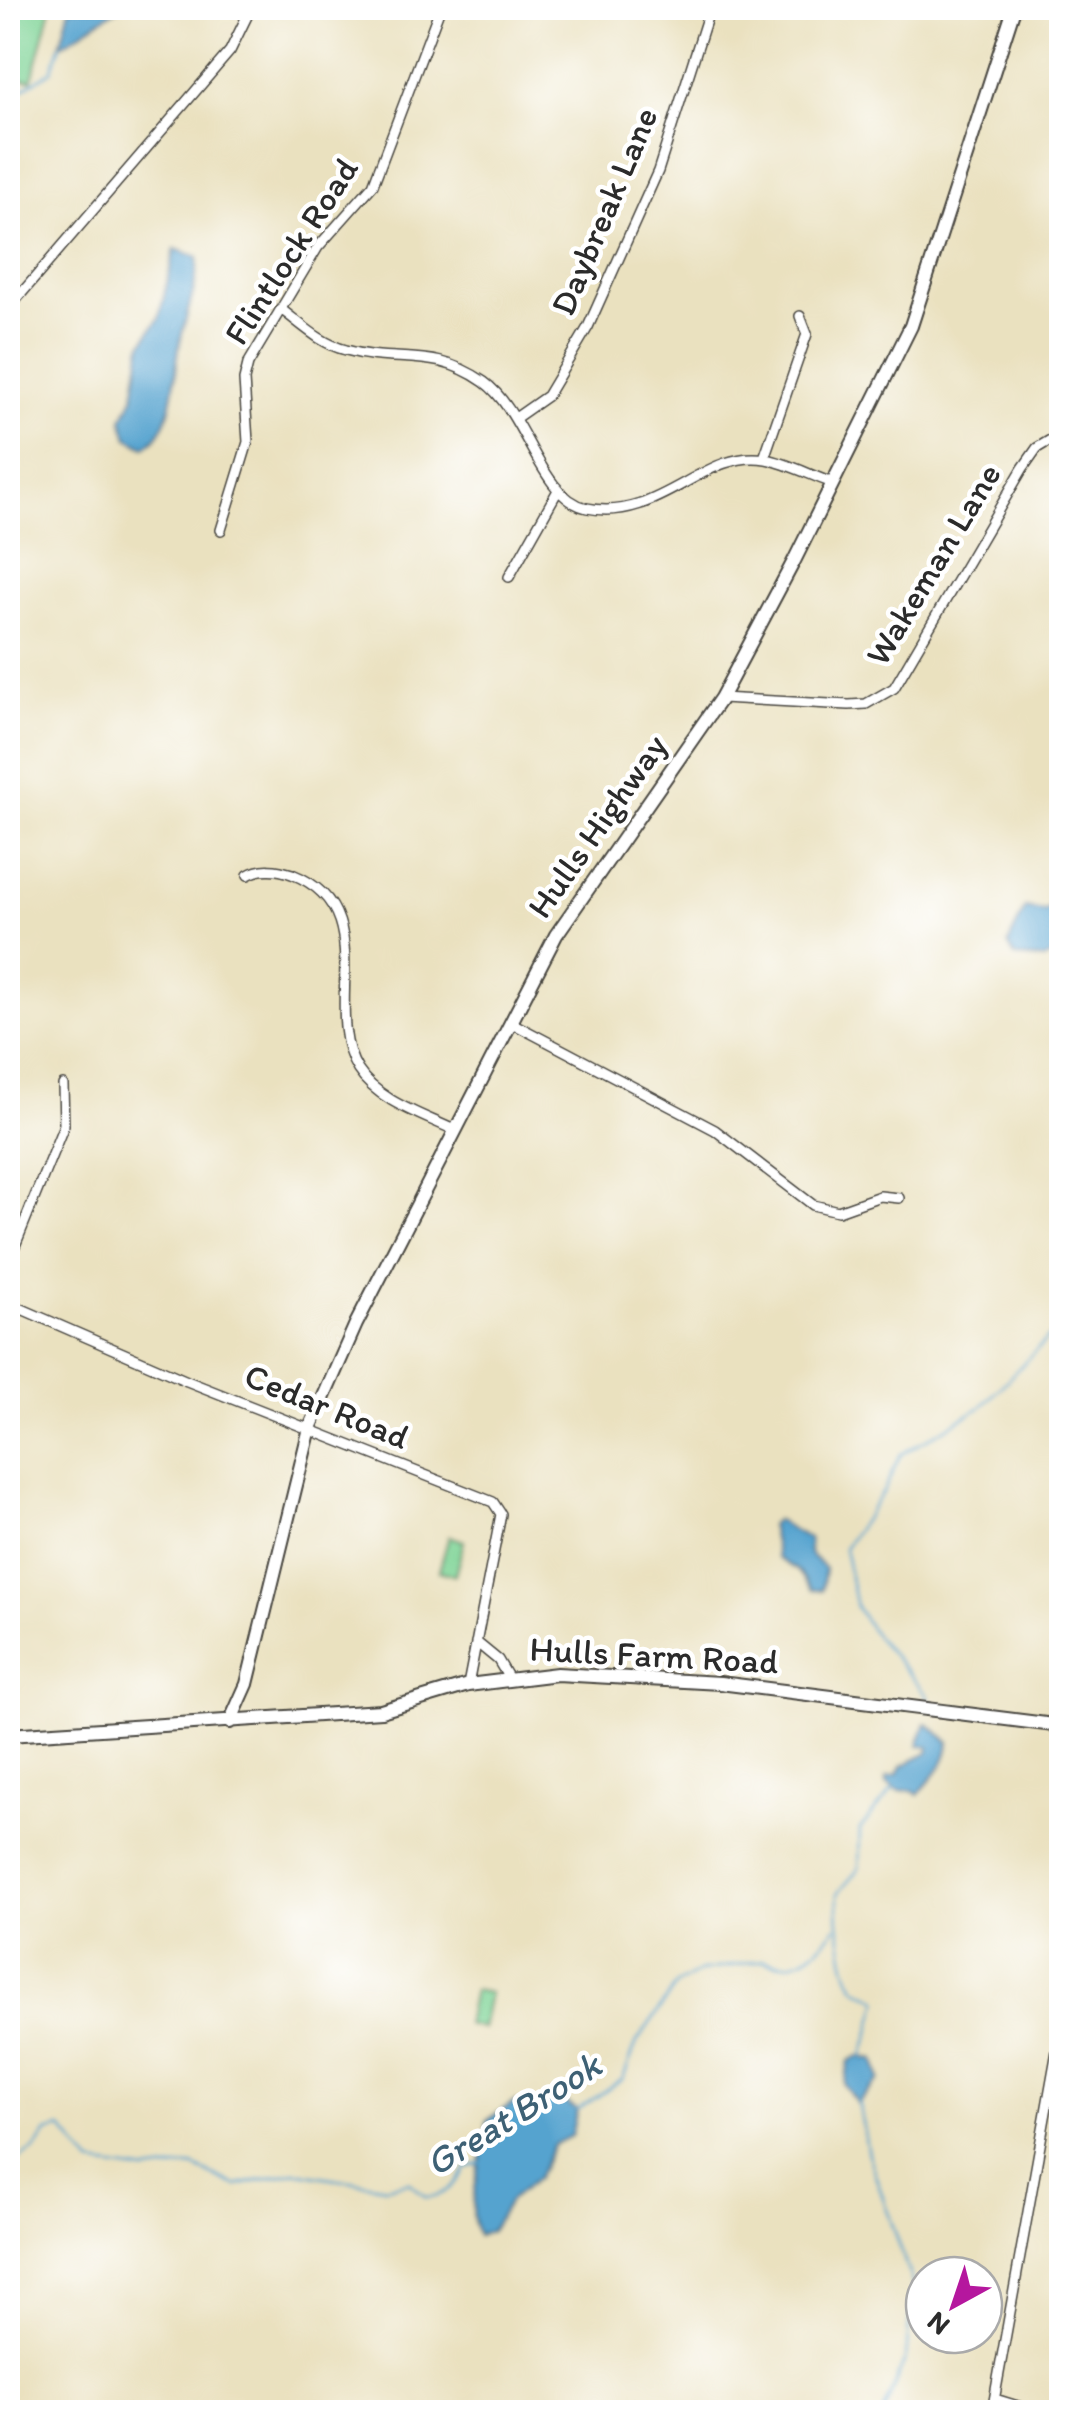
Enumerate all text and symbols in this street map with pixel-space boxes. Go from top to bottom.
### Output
street label: Daybreak Lane [541,101,667,321]
street label: Flintlock Road [215,150,367,352]
street label: Wakeman Lane [856,455,1010,673]
street label: Hulls Highway [518,726,676,926]
street label: Cedar Road [239,1354,415,1458]
street label: Hulls Farm Road [529,1628,779,1682]
water label: Great Brook [417,2041,611,2186]
north arrow [904,2255,1004,2355]
text: N [920,2305,956,2343]

